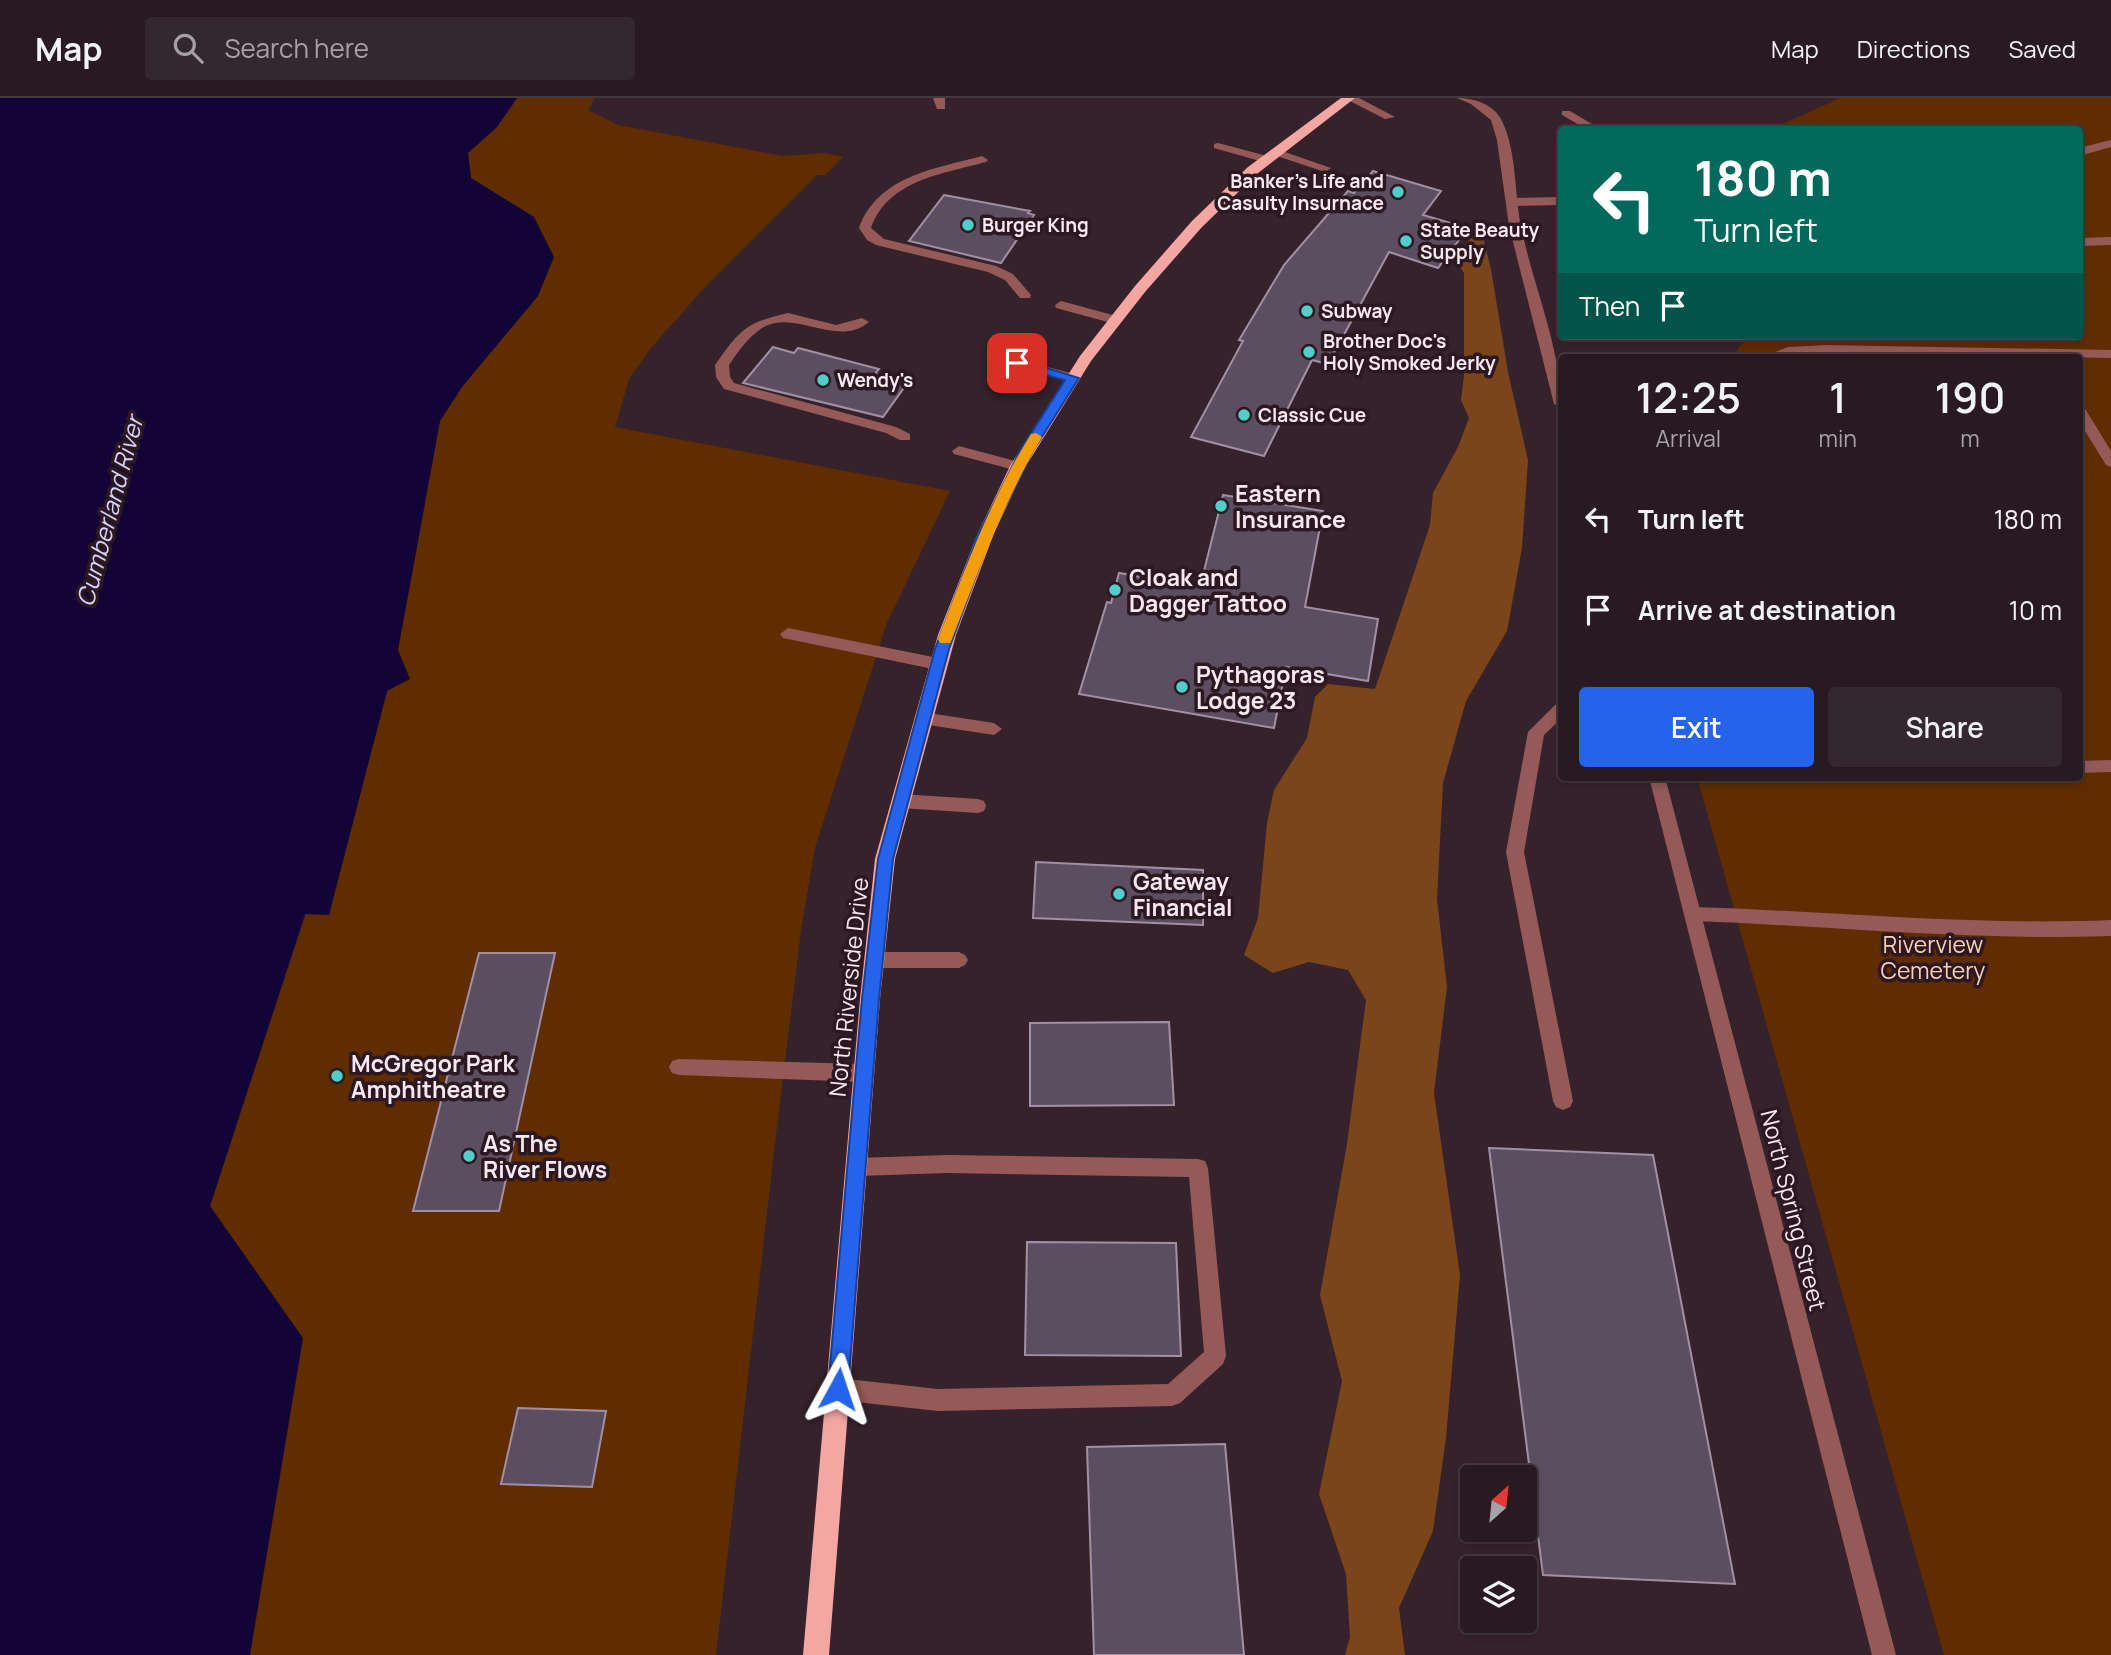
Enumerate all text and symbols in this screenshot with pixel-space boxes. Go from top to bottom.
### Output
search box [145,17,635,80]
text: Map [35,26,103,71]
icon: search [169,29,207,67]
text: Search here [225,30,369,66]
text: Map [1771,32,1819,65]
text: Directions [1857,32,1970,65]
text: Saved [2008,32,2076,65]
text: 180 m [1694,144,1832,211]
icon: left [1579,154,1670,245]
place label: Banker's Life and Casulty Insurnace [1217,168,1384,216]
marker: Banker's Life and Casulty Insurnace [1390,184,1406,200]
text: Turn left [1694,208,1818,252]
place label: Burger King [982,212,1089,238]
marker: Burger King [960,217,976,233]
place label: State Beauty Supply [1420,217,1540,265]
marker: State Beauty Supply [1398,233,1414,249]
icon: arrive [1654,287,1692,325]
text: Then [1579,288,1640,324]
place label: Subway [1321,298,1393,324]
marker: Subway [1299,303,1315,319]
place label: Brother Doc's Holy Smoked Jerky [1323,328,1496,376]
pin [987,333,1047,393]
icon: arrive [998,344,1036,382]
marker: Brother Doc's Holy Smoked Jerky [1301,344,1317,360]
place label: Wendy's [837,367,913,393]
text: 12:25 [1636,368,1741,426]
text: 1 [1829,368,1847,426]
text: 190 [1935,368,2005,426]
marker: Wendy's [815,372,831,388]
place label: Classic Cue [1258,402,1366,428]
marker: Classic Cue [1236,407,1252,423]
water label: Cumberland River [68,409,151,610]
text: Arrival [1655,422,1721,454]
text: min [1818,422,1857,454]
text: m [1960,422,1980,454]
place label: Eastern Insurance [1235,477,1346,535]
marker: Eastern Insurance [1213,498,1229,514]
icon: left [1579,500,1617,538]
text: Turn left [1638,501,1745,537]
text: 180 m [1994,501,2062,537]
place label: Cloak and Dagger Tattoo [1129,561,1287,619]
marker: Cloak and Dagger Tattoo [1107,582,1123,598]
icon: arrive [1579,591,1617,629]
text: Arrive at destination [1638,592,1896,628]
text: 10 m [2009,592,2062,628]
place label: Pythagoras Lodge 23 [1196,658,1325,716]
marker: Pythagoras Lodge 23 [1174,679,1190,695]
button: Exit [1579,687,1814,767]
button: Share [1828,687,2062,767]
place label: Gateway Financial [1133,865,1232,923]
street label: North Riverside Drive [821,876,875,1098]
marker: Gateway Financial [1111,886,1127,902]
park label: Riverview Cemetery [1881,928,1985,986]
place label: McGregor Park Amphitheatre [351,1047,515,1105]
marker: McGregor Park Amphitheatre [329,1068,345,1084]
street label: North Spring Street [1754,1106,1834,1314]
place label: As The River Flows [483,1127,607,1185]
marker: As The River Flows [461,1148,477,1164]
position arrow [801,1352,875,1426]
north arrow [1460,1465,1536,1542]
map controls [1460,1465,1537,1633]
button: layers [1460,1556,1537,1633]

